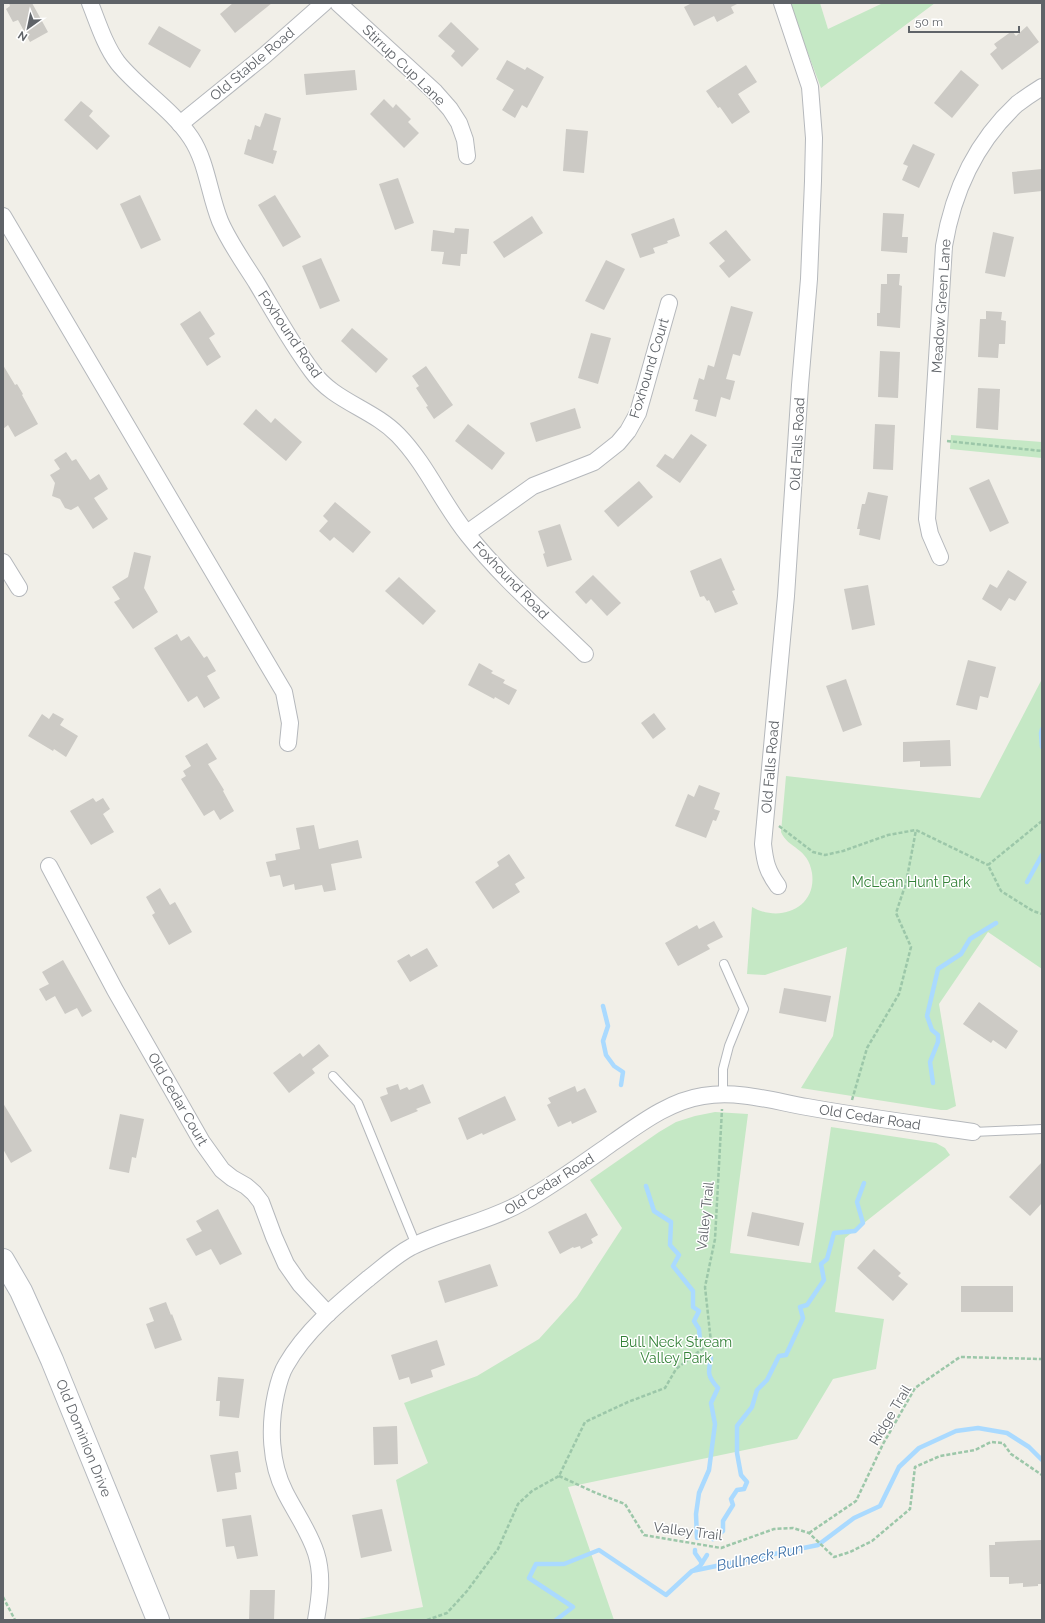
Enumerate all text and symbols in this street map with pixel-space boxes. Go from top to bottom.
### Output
north arrow [8,8,48,48]
scale bar [909,8,1019,34]
text: 50 m [915,15,943,29]
street label: Stirrup Cup Lane [359,21,449,109]
street label: Old Stable Road [207,24,297,104]
text: N [16,28,30,44]
street label: Meadow Green Lane [928,238,954,374]
street label: Foxhound Road [255,287,325,381]
street label: Foxhound Court [626,316,672,420]
street label: Old Falls Road [787,397,807,491]
street label: Foxhound Road [470,538,552,622]
street label: Old Falls Road [758,720,782,814]
park label: McLean Hunt Park [851,874,971,890]
street label: Old Cedar Court [145,1050,211,1149]
street label: Old Cedar Road [818,1101,922,1133]
street label: Old Cedar Road [501,1150,597,1218]
street label: Valley Trail [693,1181,717,1251]
park label: Bull Neck Stream Valley Park [620,1334,732,1366]
street label: Old Dominion Drive [53,1377,115,1499]
street label: Ridge Trail [866,1382,914,1448]
street label: Valley Trail [653,1519,723,1543]
water label: Bullneck Run [715,1539,805,1575]

